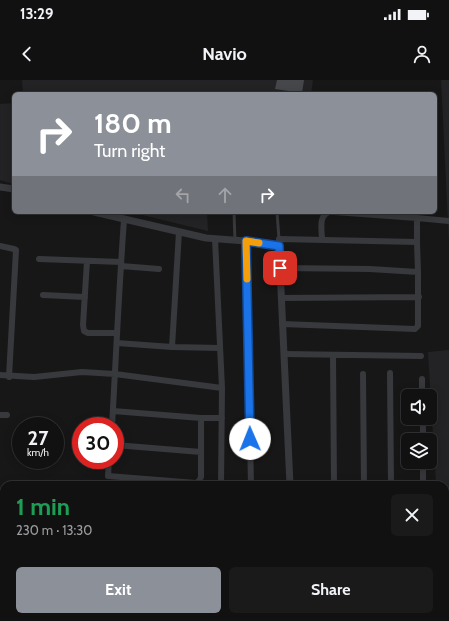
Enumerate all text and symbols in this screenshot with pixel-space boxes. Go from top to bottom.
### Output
text: 13:29 [20,5,53,23]
icon: back [16,43,38,65]
text: Navio [202,43,247,65]
icon: person [411,43,433,65]
text: 180 m [94,106,172,140]
icon: right [28,108,80,160]
text: Turn right [94,140,165,162]
icon: left [172,184,194,206]
icon: ahead [214,184,236,206]
icon: right [256,184,278,206]
pin [263,251,297,285]
icon: arrive [269,257,291,279]
map controls [401,389,437,469]
button: sound [401,389,437,425]
speed limit sign: 30 [72,417,124,469]
position arrow [229,418,271,460]
text: 27 [28,426,48,450]
button: layers [401,433,437,469]
text: km/h [27,446,49,459]
text: 1 min [16,492,70,521]
button: close [391,494,433,536]
text: 230 m · 13:30 [16,522,92,538]
button: Exit [16,567,221,613]
button: Share [229,567,433,613]

